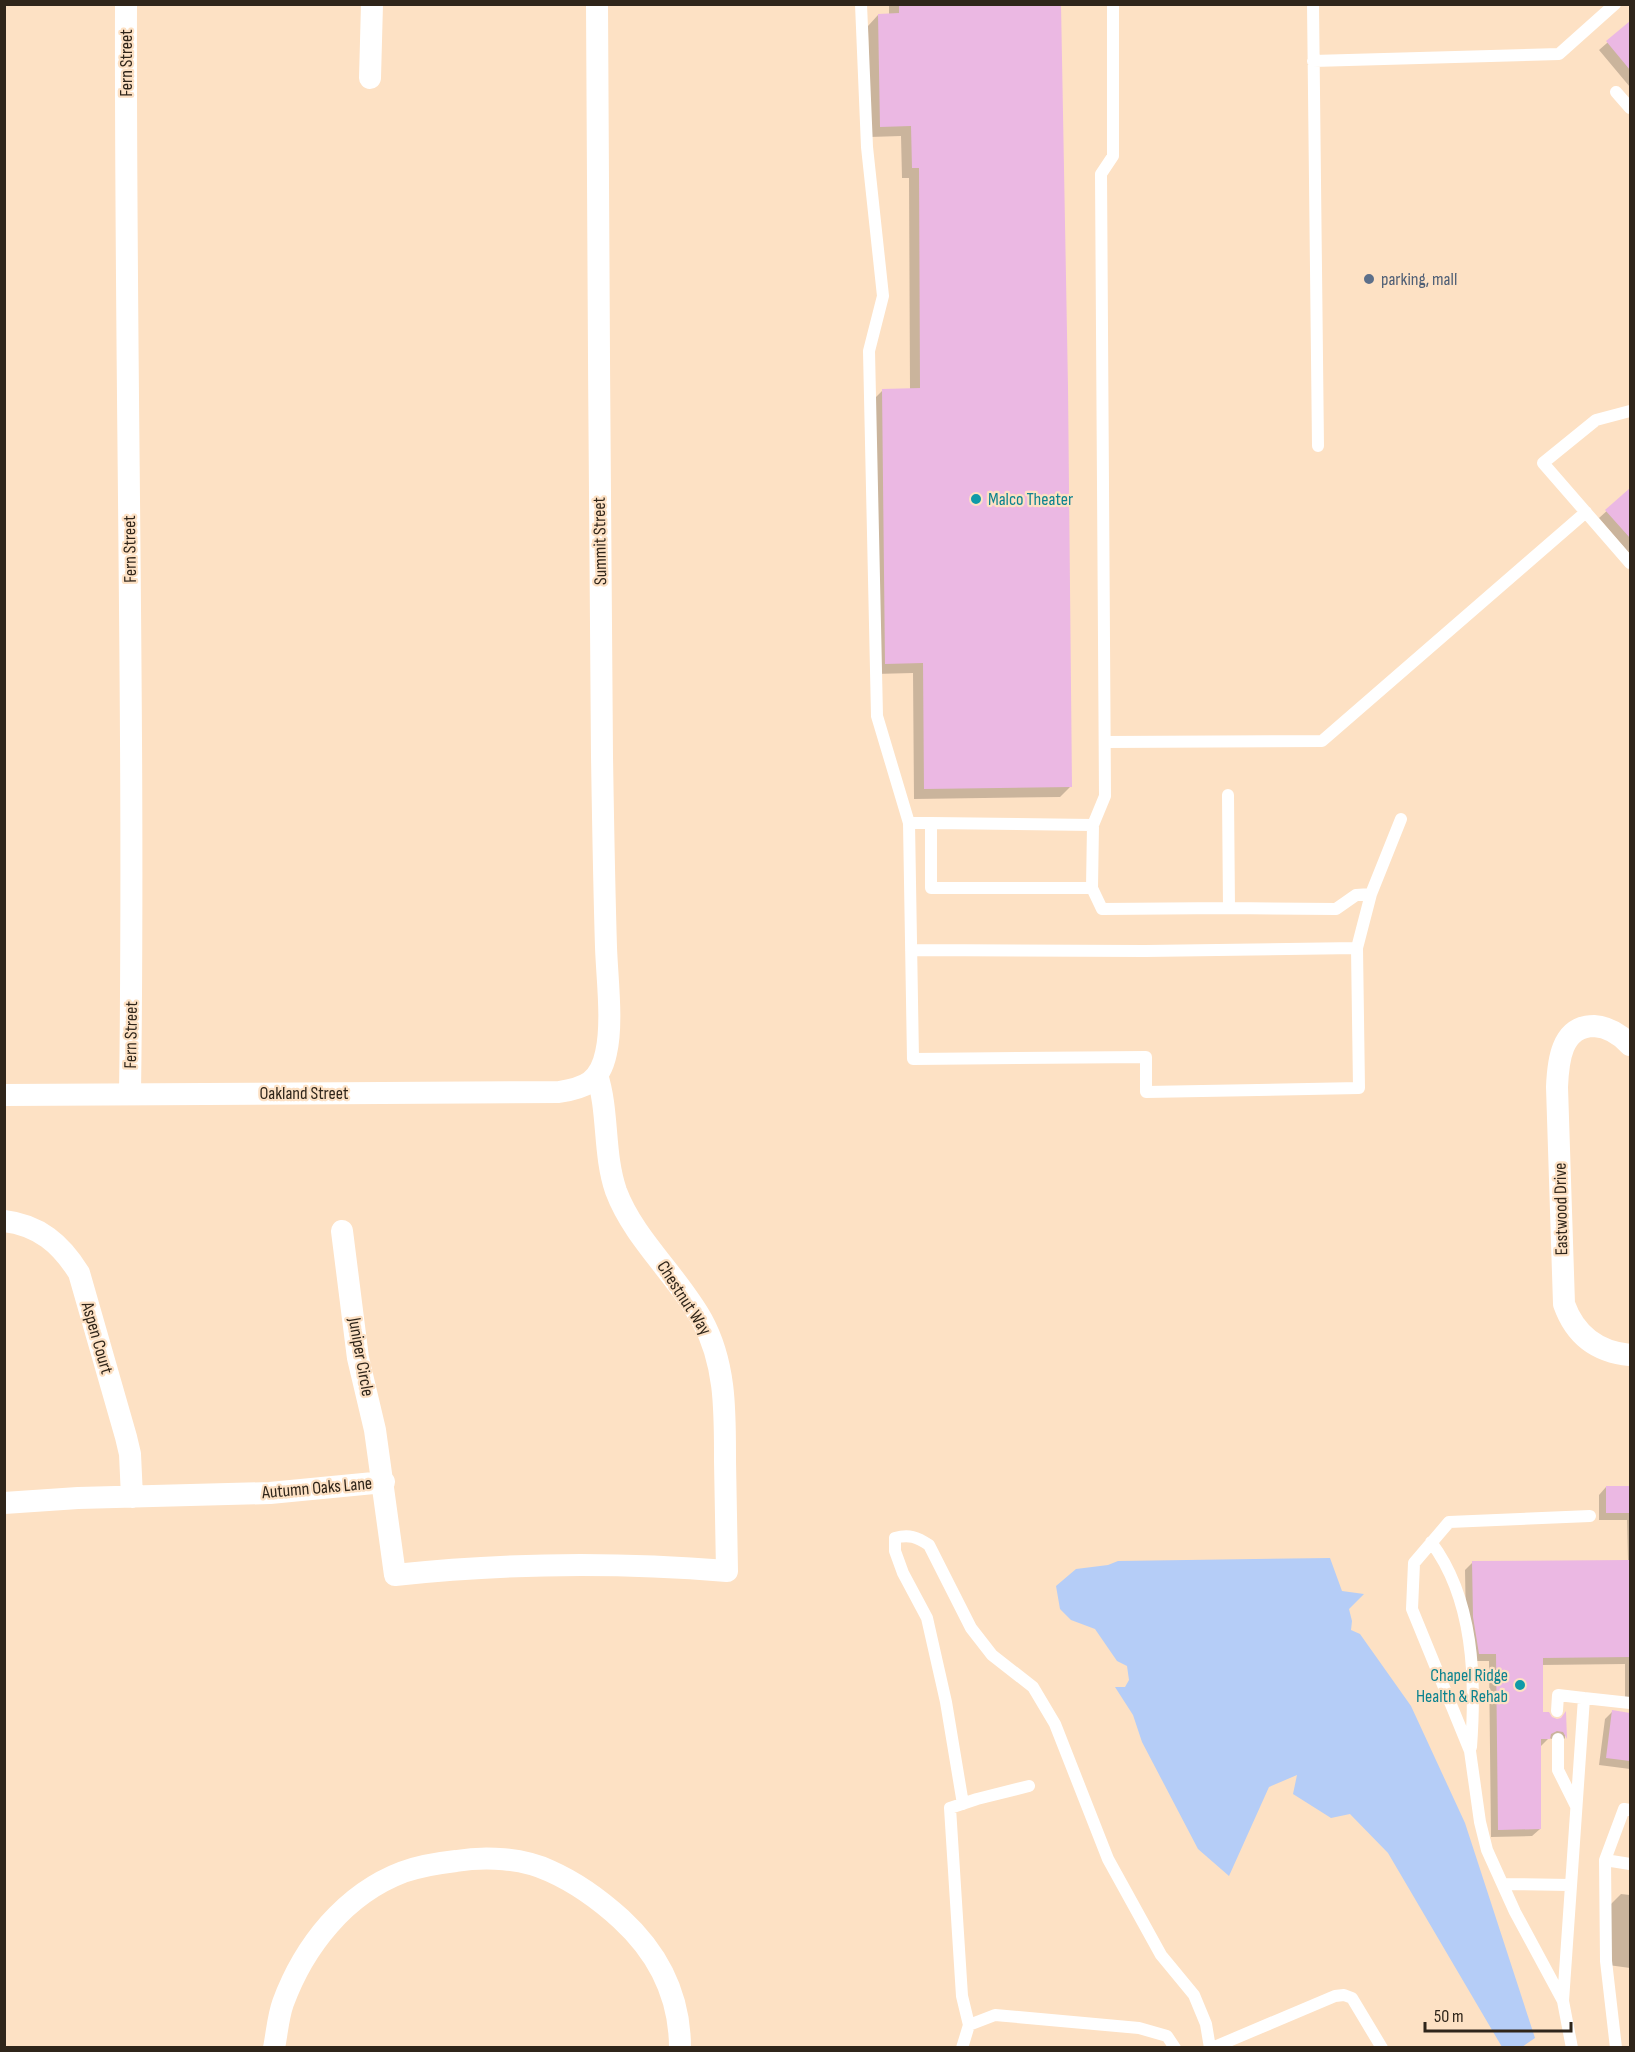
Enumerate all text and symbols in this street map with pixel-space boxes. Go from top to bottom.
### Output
street label: Fern Street [116,29,137,97]
place label: parking, mall [1381,269,1457,290]
marker: parking, mall [1362,272,1376,286]
place label: Malco Theater [988,489,1073,510]
marker: Malco Theater [969,492,983,506]
street label: Summit Street [589,496,611,585]
street label: Fern Street [119,515,141,583]
street label: Fern Street [120,1001,142,1069]
street label: Oakland Street [260,1083,349,1104]
street label: Eastwood Drive [1550,1162,1572,1256]
street label: Chestnut Way [652,1257,716,1339]
street label: Aspen Court [76,1299,117,1377]
street label: Juniper Circle [344,1315,378,1398]
street label: Autumn Oaks Lane [260,1473,373,1503]
place label: Chapel Ridge Health & Rehab [1416,1665,1508,1707]
marker: Chapel Ridge Health & Rehab [1513,1678,1527,1692]
scale bar [1425,1995,1570,2033]
text: 50 m [1434,2006,1464,2027]

